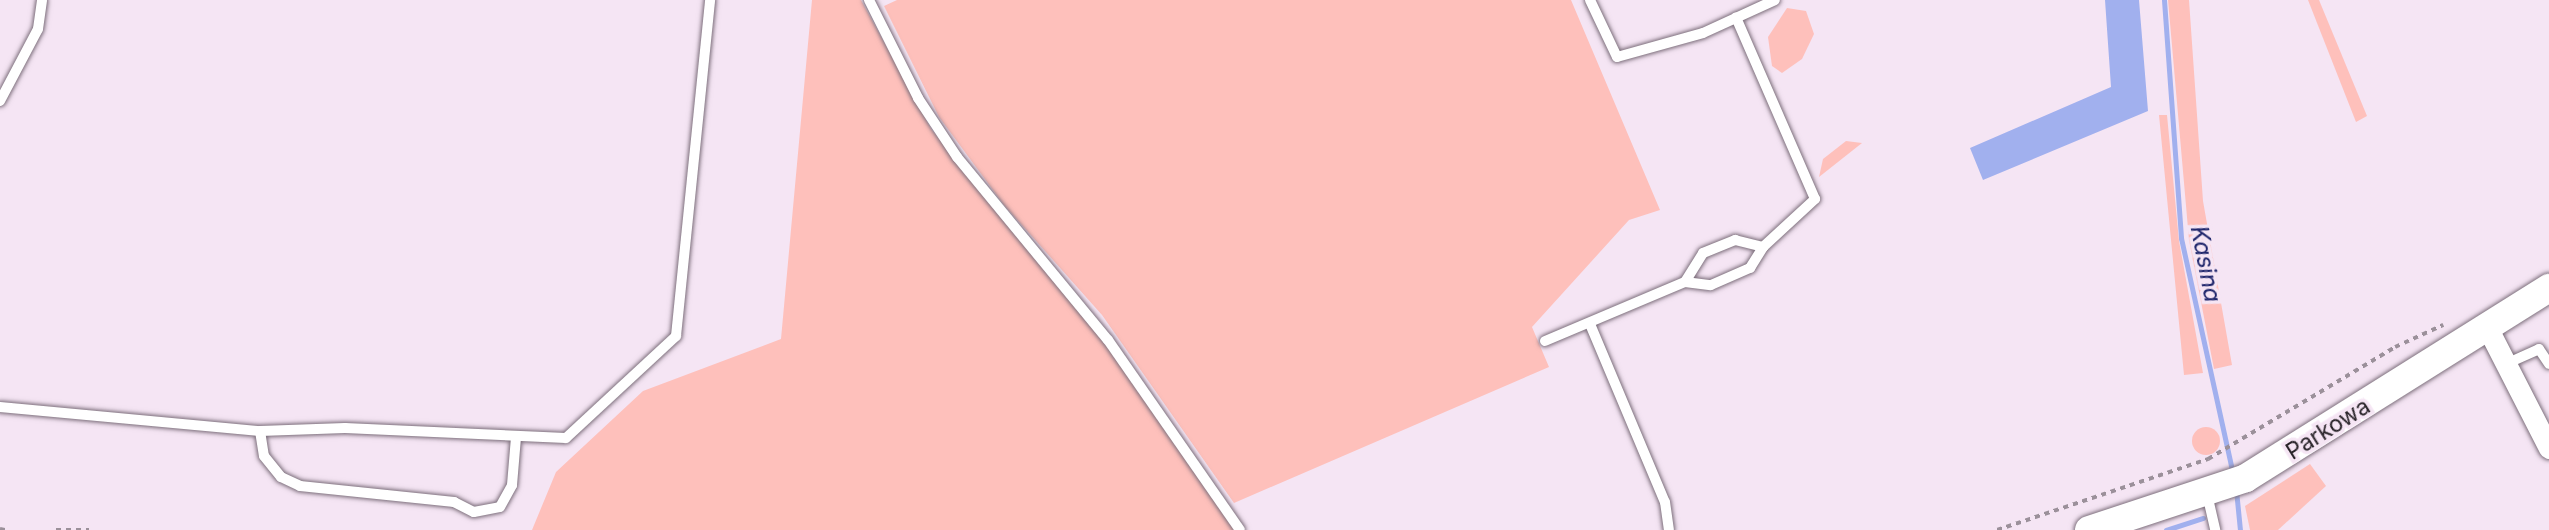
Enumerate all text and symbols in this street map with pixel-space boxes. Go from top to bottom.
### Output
water label: Kasina [2184,223,2228,305]
street label: Parkowa [2281,392,2375,466]

